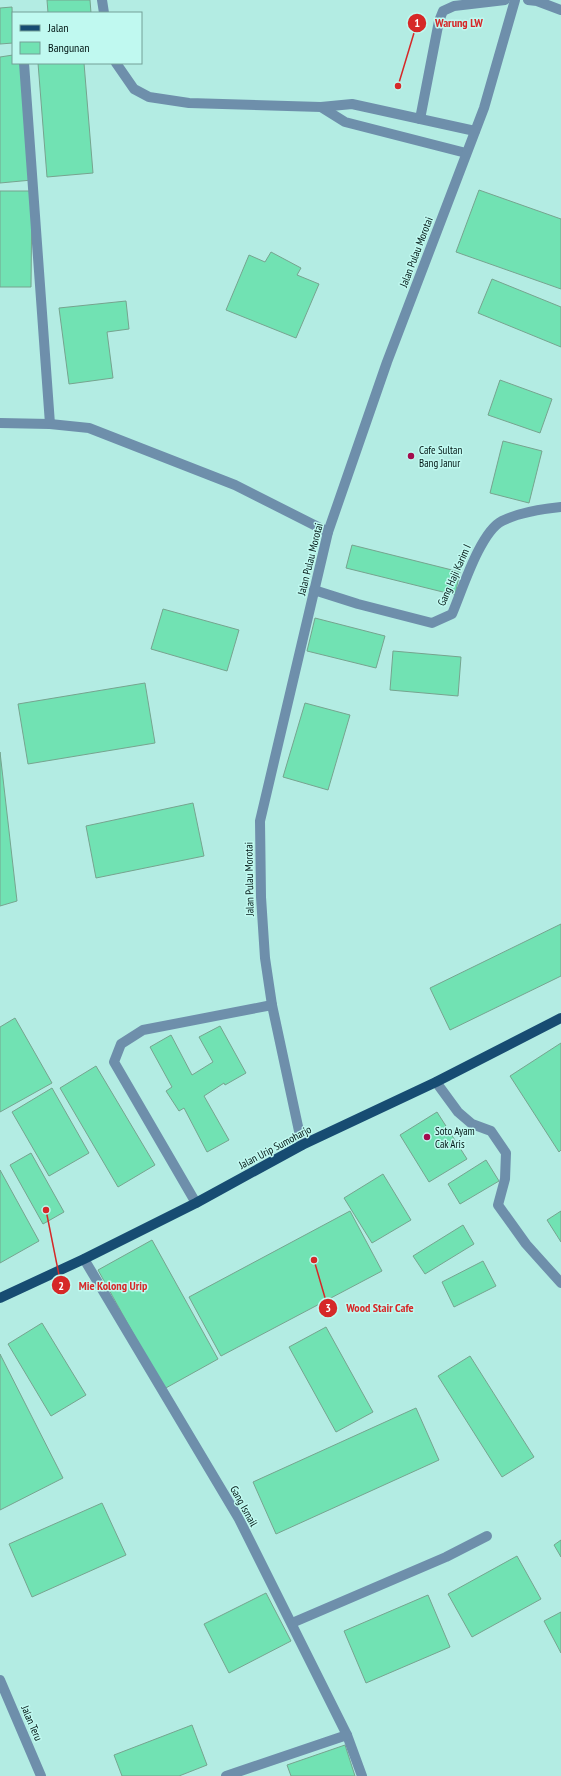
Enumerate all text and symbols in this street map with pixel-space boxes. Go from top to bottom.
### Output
callout: Warung LW [407,11,491,35]
legend [12,12,142,64]
text: 1 [414,15,420,30]
text: Warung LW [434,15,483,30]
text: Jalan [47,20,69,35]
text: Bangunan [48,40,89,55]
street label: Jalan Pulau Morotai [396,215,436,290]
place label: Cafe Sultan Bang Janur [419,443,462,470]
marker: Cafe Sultan Bang Janur [406,451,416,461]
street label: Jalan Pulau Morotai [294,521,326,598]
street label: Gang Haji Karim I [434,542,474,608]
street label: Jalan Pulau Morotai [241,842,257,917]
street label: Jalan Urip Sumoharjo [235,1122,314,1172]
place label: Soto Ayam Cak Aris [435,1124,475,1151]
marker: Soto Ayam Cak Aris [422,1132,432,1142]
callout: Mie Kolong Urip [51,1273,155,1297]
text: 2 [58,1278,64,1293]
text: Mie Kolong Urip [79,1278,148,1293]
callout: Wood Stair Cafe [318,1296,422,1320]
text: 3 [325,1300,331,1315]
text: Wood Stair Cafe [345,1300,414,1315]
street label: Gang Ismail [227,1483,261,1529]
street label: Jalan Teru [18,1702,46,1743]

